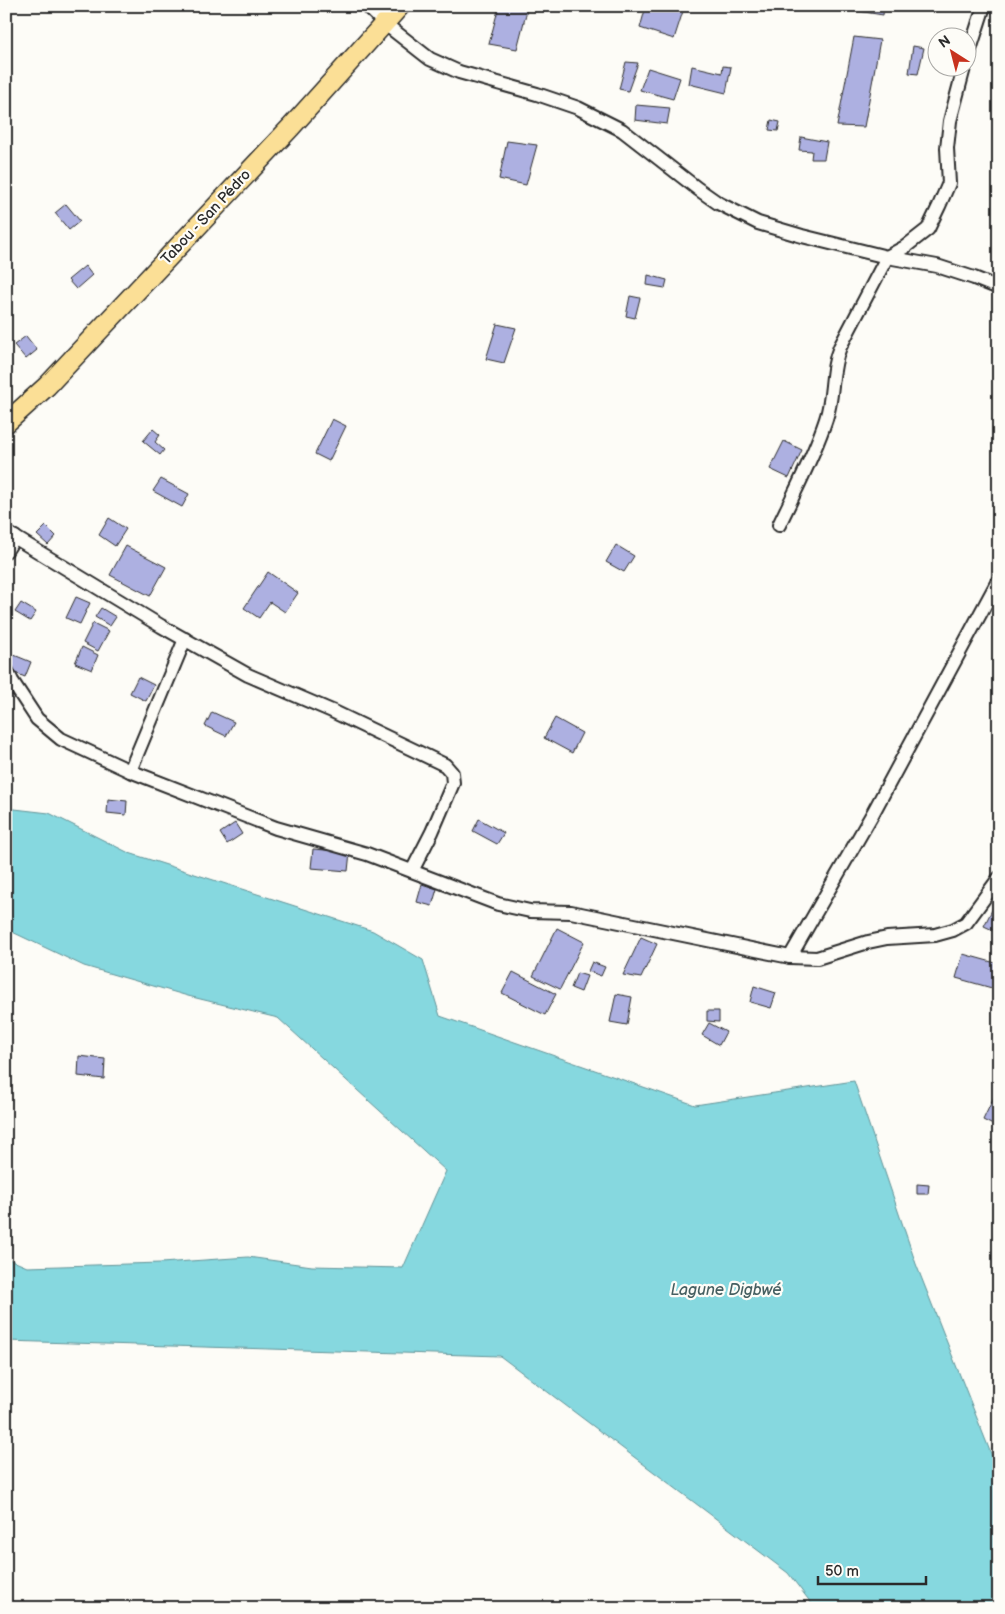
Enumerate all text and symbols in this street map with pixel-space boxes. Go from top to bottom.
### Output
north arrow [928,28,978,78]
text: N [935,32,954,52]
street label: Tabou - San Pédro [157,165,255,269]
water label: Lagune Digbwé [671,1281,781,1300]
scale bar [818,1554,925,1586]
text: 50 m [825,1562,859,1581]

